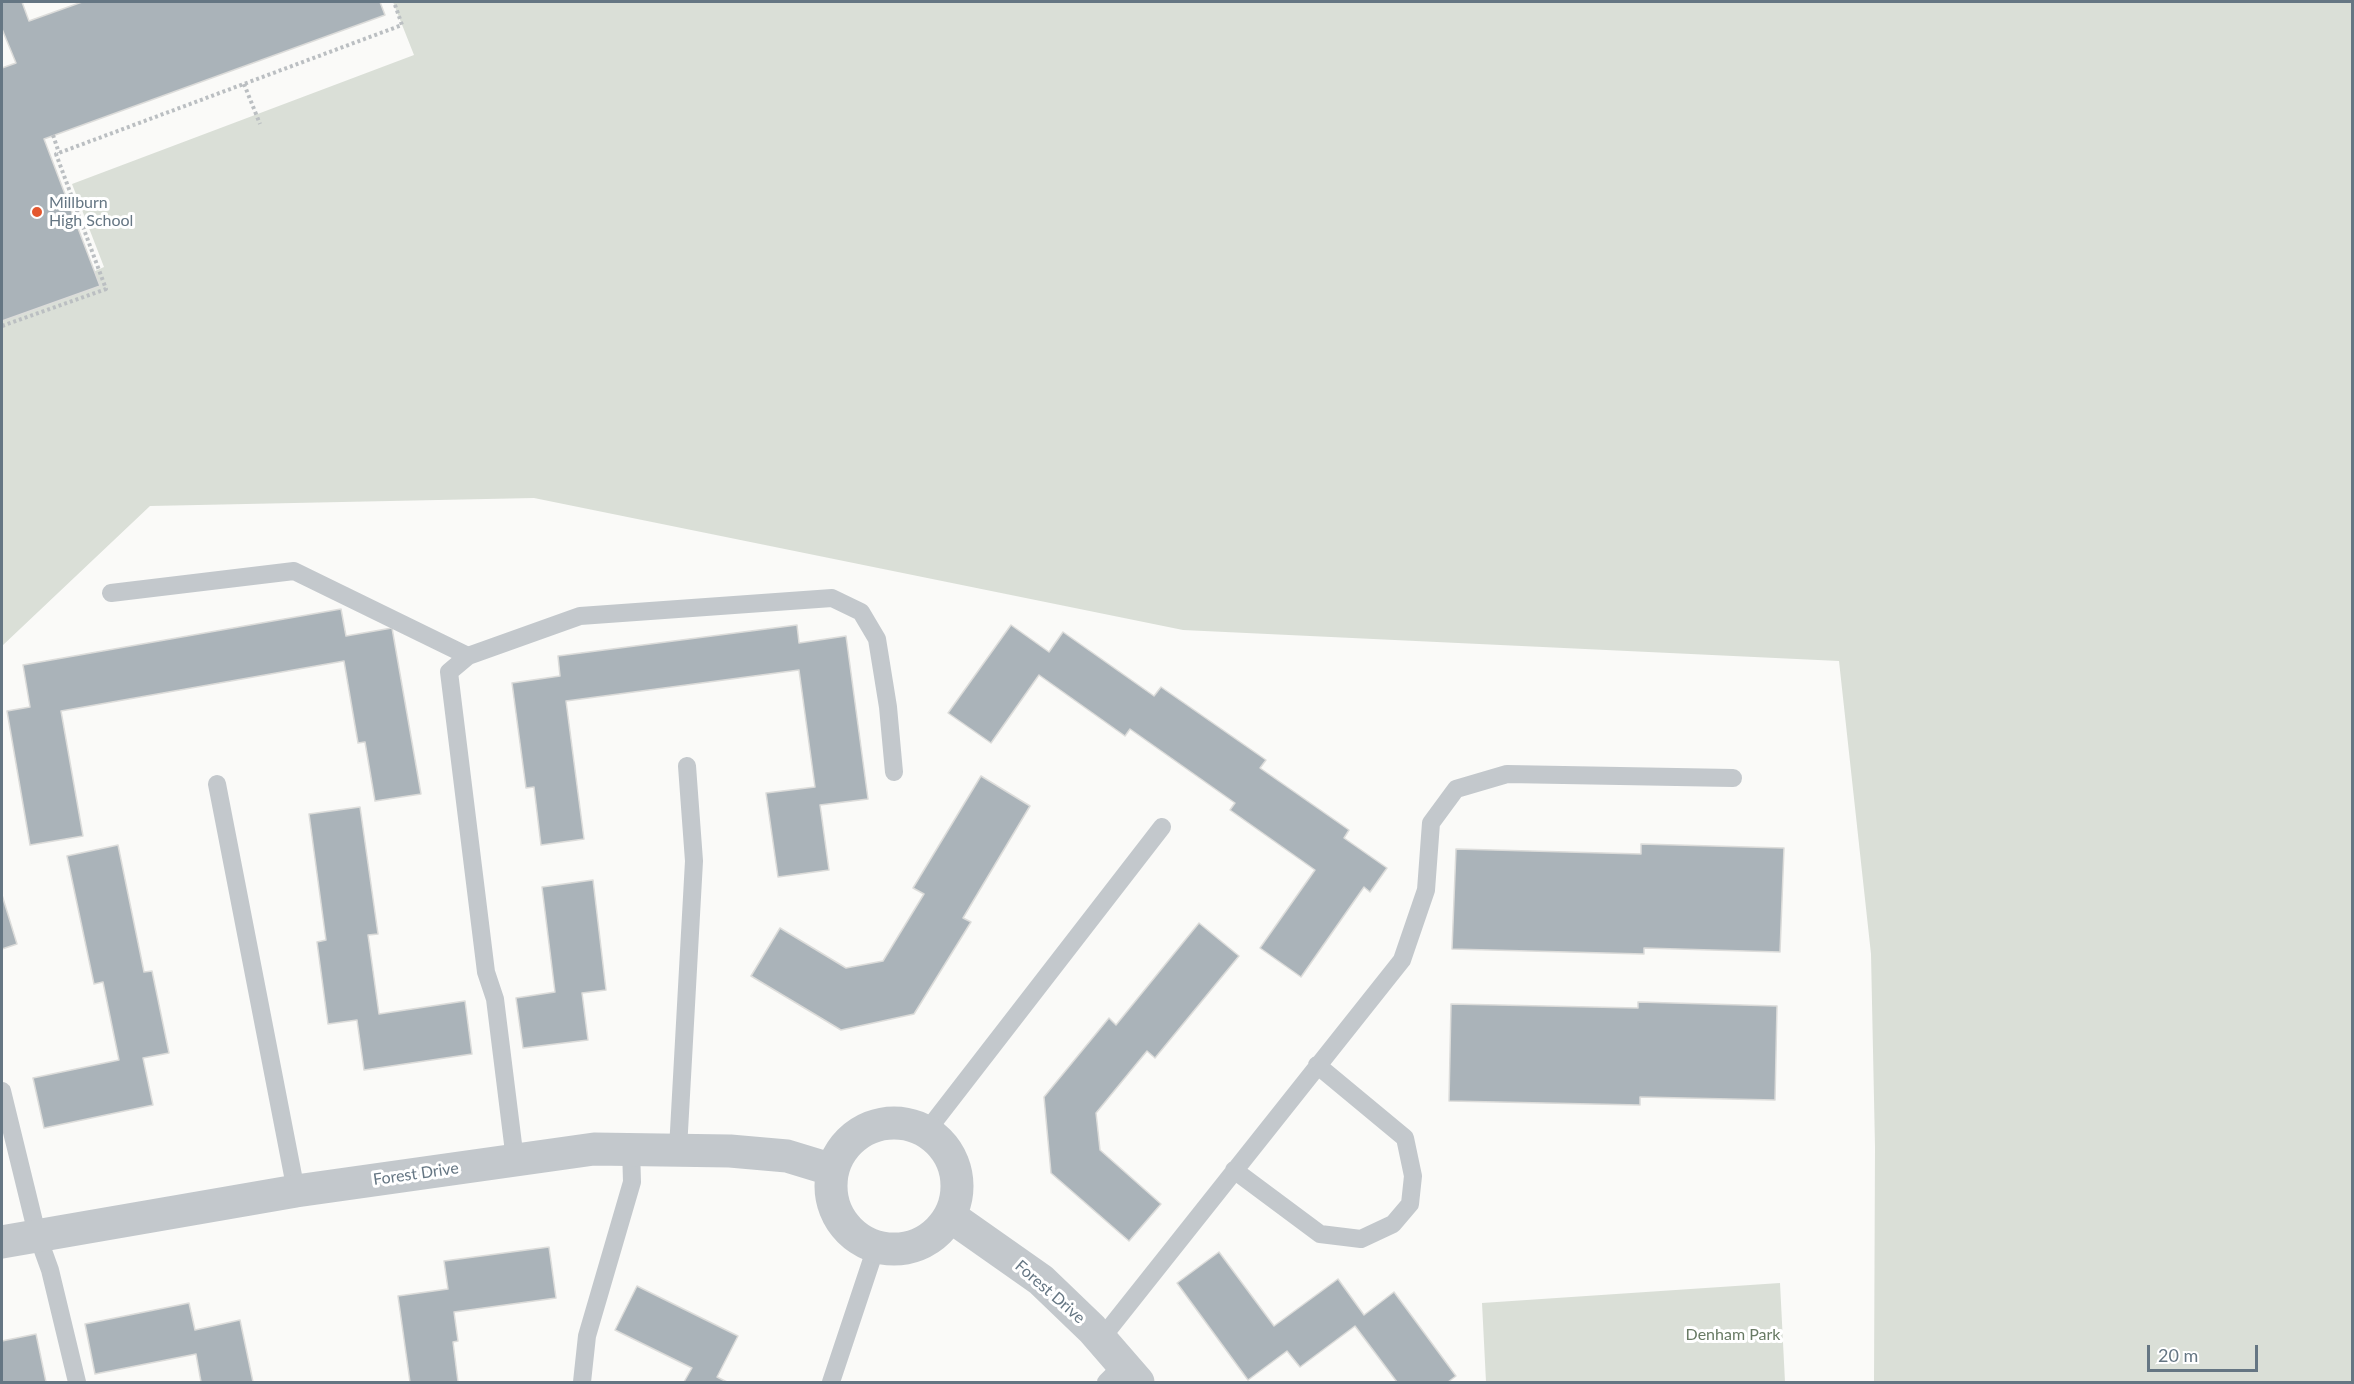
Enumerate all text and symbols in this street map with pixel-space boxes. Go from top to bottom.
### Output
place label: Millburn High School [49,193,133,231]
marker: Millburn High School [30,205,44,219]
street label: Forest Drive [372,1158,460,1190]
street label: Forest Drive [1011,1256,1089,1328]
park label: Denham Park [1686,1325,1780,1345]
scale bar [2150,1333,2261,1371]
text: 20 m [2158,1344,2198,1366]

